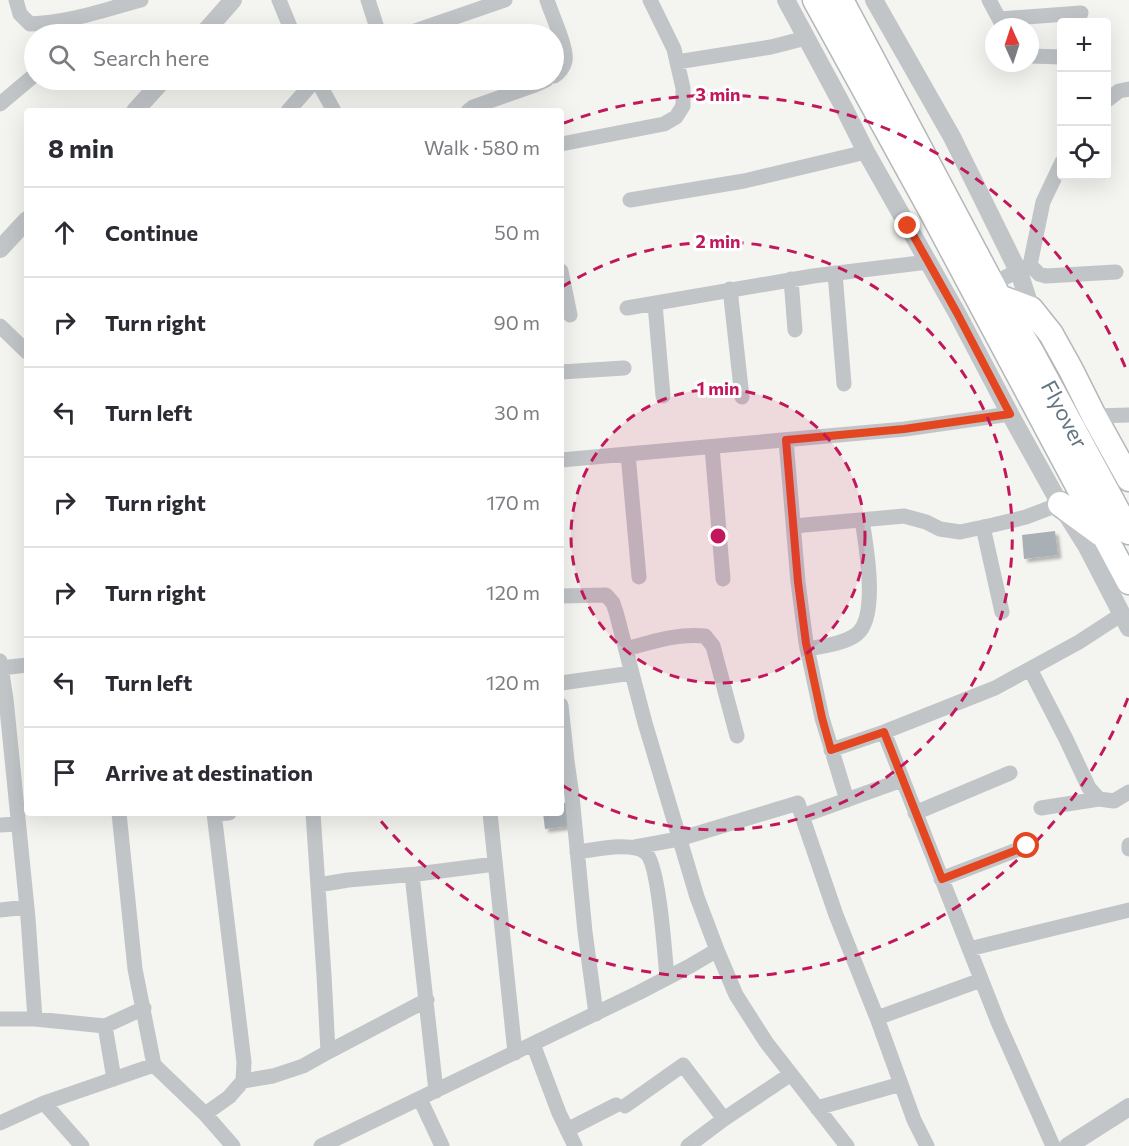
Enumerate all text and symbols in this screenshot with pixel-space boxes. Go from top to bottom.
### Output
north arrow [985,18,1039,72]
map controls [1057,18,1111,180]
button: + [1057,18,1111,72]
search box [24,24,564,90]
icon: search [45,41,78,74]
text: Search here [93,44,209,71]
button: − [1057,72,1111,126]
text: 3 min [695,83,741,105]
button: locate [1057,126,1111,180]
text: 8 min [48,132,114,163]
text: Walk · 580 m [424,135,540,159]
route end [894,212,920,238]
icon: ahead [48,216,81,249]
text: Continue [105,219,198,246]
text: 50 m [494,220,540,244]
text: 2 min [696,230,740,252]
icon: right [48,306,81,339]
text: Turn right [105,309,206,336]
text: 90 m [494,310,540,334]
street label: Flyover [1036,375,1094,453]
text: 1 min [697,377,739,399]
icon: left [48,396,81,429]
text: Turn left [105,399,192,426]
text: 30 m [494,400,540,424]
icon: right [48,486,81,519]
text: Turn right [105,489,206,516]
text: 170 m [487,490,540,514]
centre of rings [708,526,728,546]
icon: right [48,576,81,609]
text: Turn right [105,579,206,606]
text: 120 m [486,580,540,604]
icon: left [48,666,81,699]
text: Turn left [105,669,192,696]
text: 120 m [486,670,540,694]
icon: arrive [48,756,81,789]
text: Arrive at destination [105,759,313,786]
route start [1013,832,1039,858]

